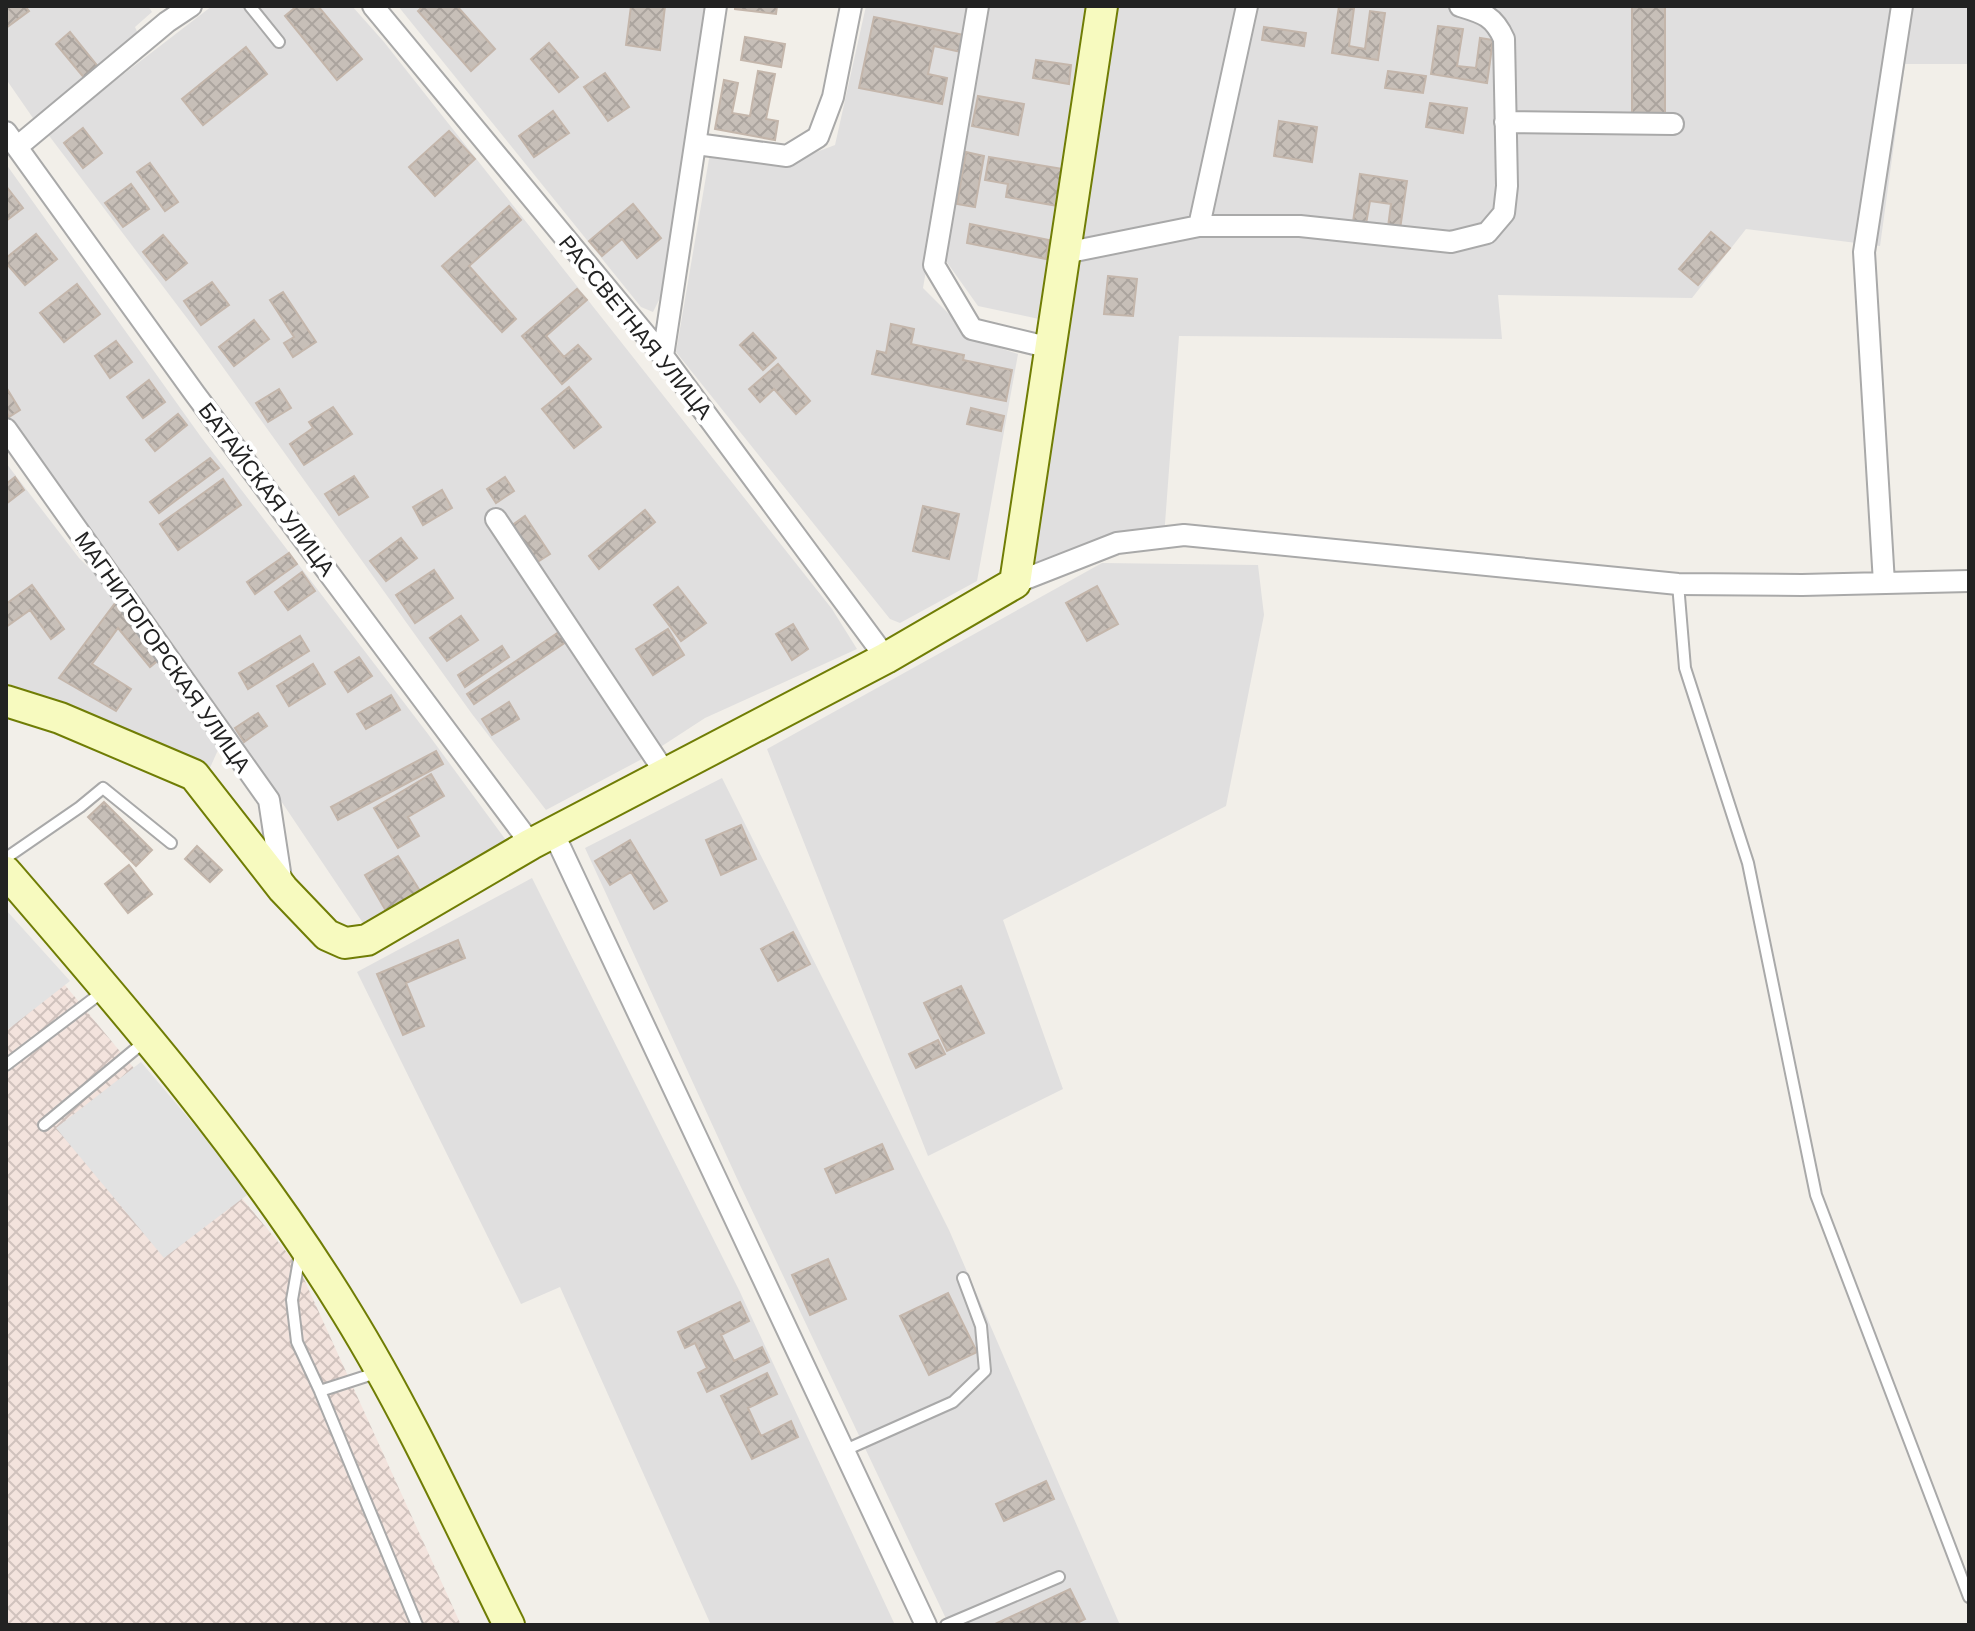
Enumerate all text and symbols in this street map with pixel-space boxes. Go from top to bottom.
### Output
street label: РАССВЕТНАЯ УЛИЦА [554,230,718,424]
street label: БАТАЙСКАЯ УЛИЦА [193,398,340,581]
street label: МАГНИТОГОРСКАЯ УЛИЦА [70,527,256,778]

